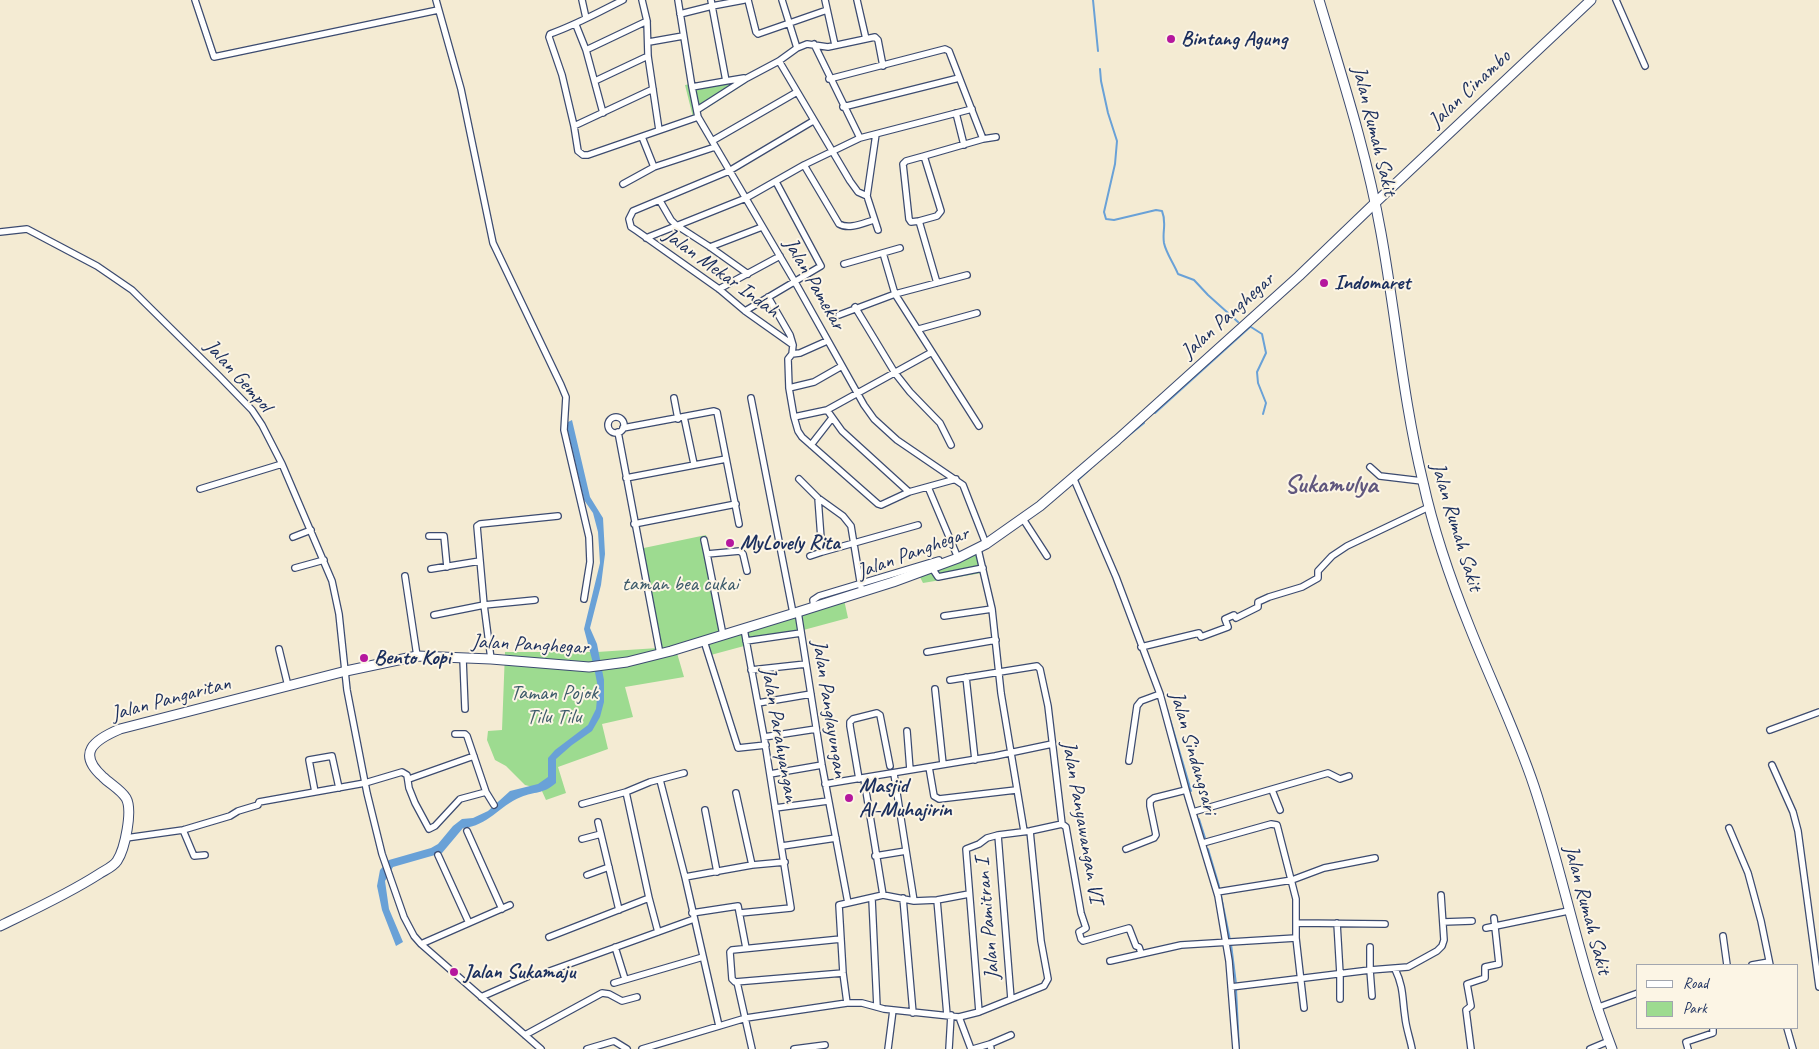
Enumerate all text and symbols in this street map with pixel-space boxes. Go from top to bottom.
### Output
place label: Bintang Agung [1181,26,1287,52]
marker: Bintang Agung [1165,33,1177,45]
street label: Jalan Cinambo [1424,45,1516,133]
street label: Jalan Rumah Sakit [1346,64,1402,198]
street label: Jalan Mekar Indah [658,222,784,324]
street label: Jalan Pamekar [777,233,851,335]
street label: Jalan Panghegar [1176,268,1280,364]
place label: Indomaret [1334,270,1410,296]
marker: Indomaret [1318,277,1330,289]
street label: Jalan Gempol [199,334,277,418]
street label: Jalan Rumah Sakit [1425,460,1487,594]
district label: Sukamulya [1285,469,1377,501]
street label: Jalan Panghegar [854,521,972,585]
place label: MyLovely Rita [740,530,840,556]
marker: MyLovely Rita [724,537,736,549]
park label: taman bea cukai [622,571,738,597]
street label: Jalan Panghegar [471,629,589,661]
street label: Jalan Panglayungan [806,638,852,780]
place label: Bento Kopi [374,645,451,671]
marker: Bento Kopi [358,652,370,664]
street label: Jalan Parahyangan [755,665,803,805]
street label: Jalan Pangaritan [109,671,233,727]
park label: Taman Pojok Tilu Tilu [510,680,598,730]
street label: Jalan Sindangsari [1163,689,1223,817]
street label: Jalan Panyawangan VI [1055,739,1109,905]
place label: Masjid Al-Muhajirin [859,773,952,823]
marker: Masjid Al-Muhajirin [843,792,855,804]
street label: Jalan Rumah Sakit [1558,843,1616,977]
street label: Jalan Pamitran I [970,857,1006,981]
place label: Jalan Sukamaju [464,959,575,985]
legend [1636,964,1799,1029]
marker: Jalan Sukamaju [448,966,460,978]
text: Road [1683,974,1708,993]
text: Park [1683,999,1707,1018]

